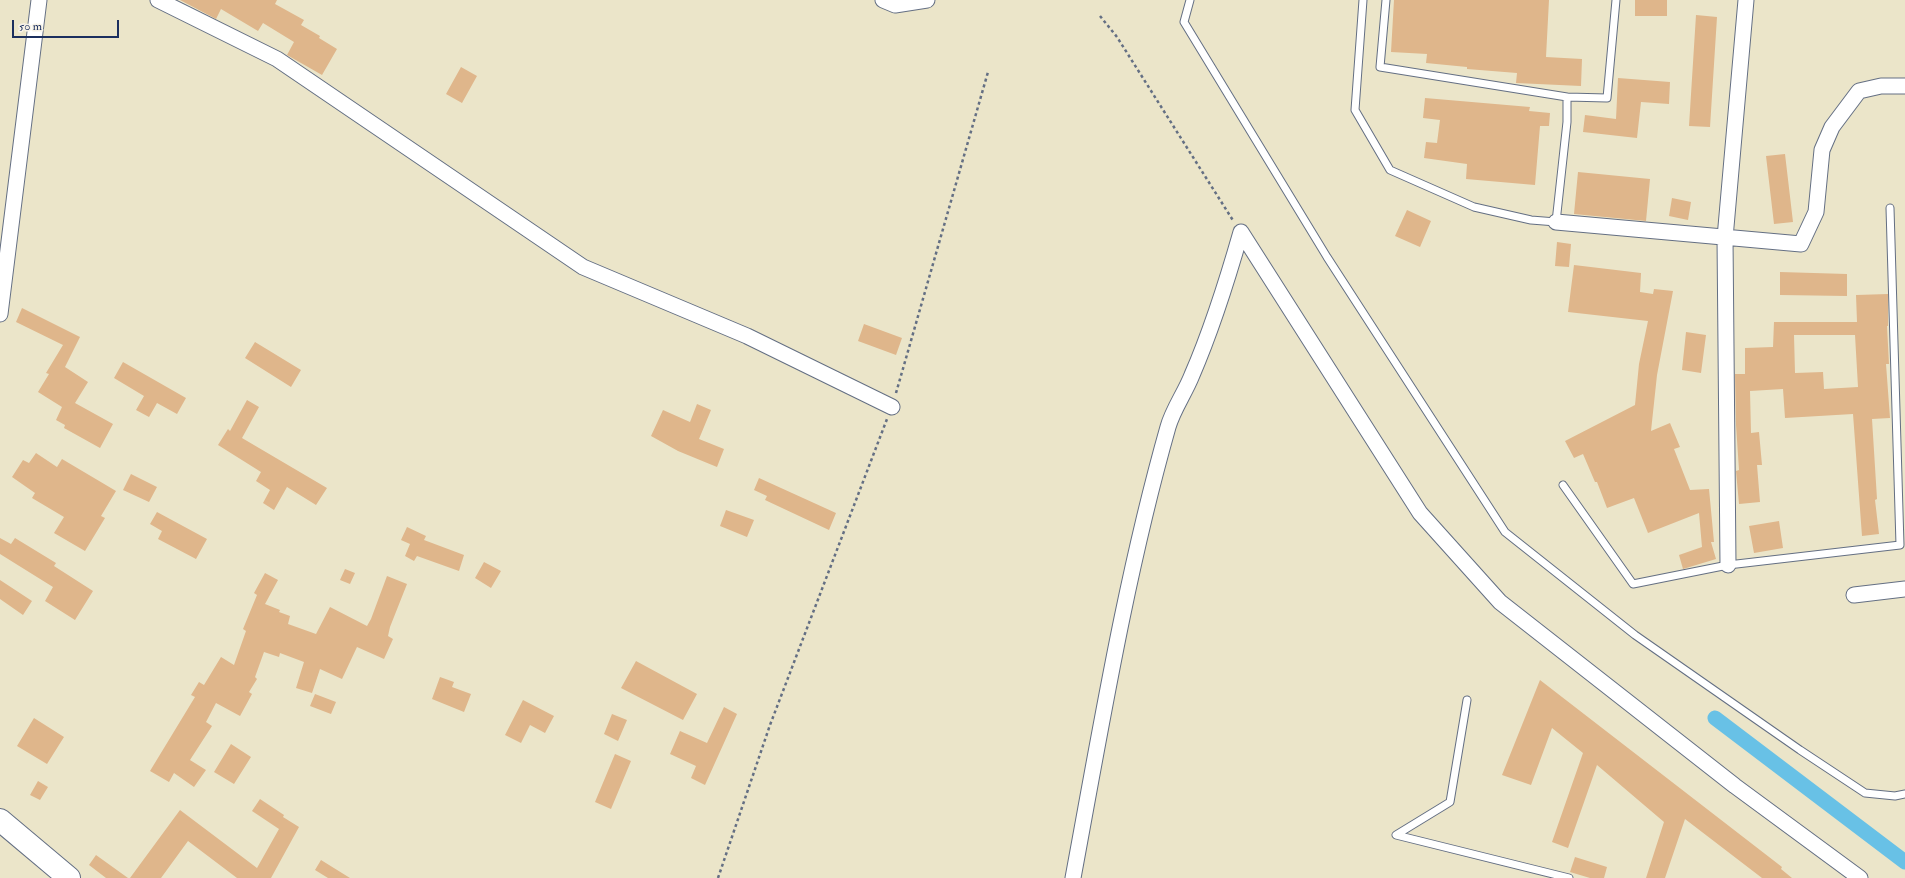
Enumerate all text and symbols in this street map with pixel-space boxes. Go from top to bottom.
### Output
scale bar [14,12,121,38]
text: 50 m [19,19,42,34]

